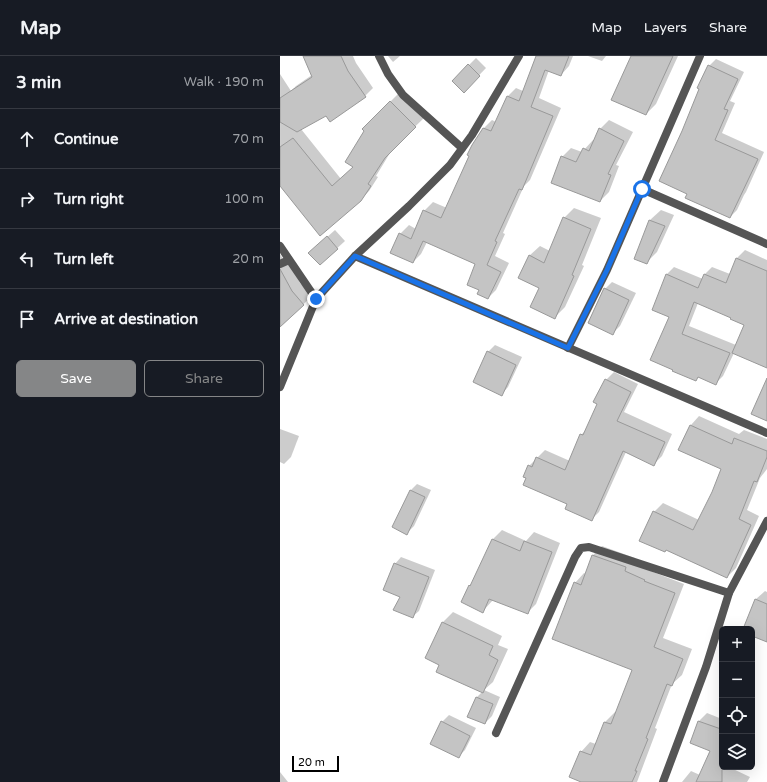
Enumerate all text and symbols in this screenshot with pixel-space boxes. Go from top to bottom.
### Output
text: Map [20,17,61,39]
text: Map [592,19,622,36]
text: Layers [644,19,687,36]
text: Share [709,19,747,36]
text: 3 min [16,72,61,93]
text: Walk · 190 m [184,74,264,90]
icon: ahead [16,128,38,150]
text: Continue [54,130,118,148]
text: 70 m [232,131,264,147]
route start [633,180,651,198]
icon: right [16,188,38,210]
text: Turn right [54,190,124,208]
text: 100 m [224,191,264,207]
icon: left [16,248,38,270]
text: Turn left [54,250,114,268]
text: 20 m [232,251,264,267]
route end [307,290,325,308]
icon: arrive [16,308,38,330]
text: Arrive at destination [54,310,198,328]
button: Save [16,360,136,397]
button: Share [144,360,264,397]
map controls [719,626,755,770]
button: + [719,626,755,662]
button: − [719,662,755,698]
button: locate [719,698,755,734]
button: layers [719,734,755,770]
scale bar [292,754,339,773]
text: 20 m [298,756,325,769]

